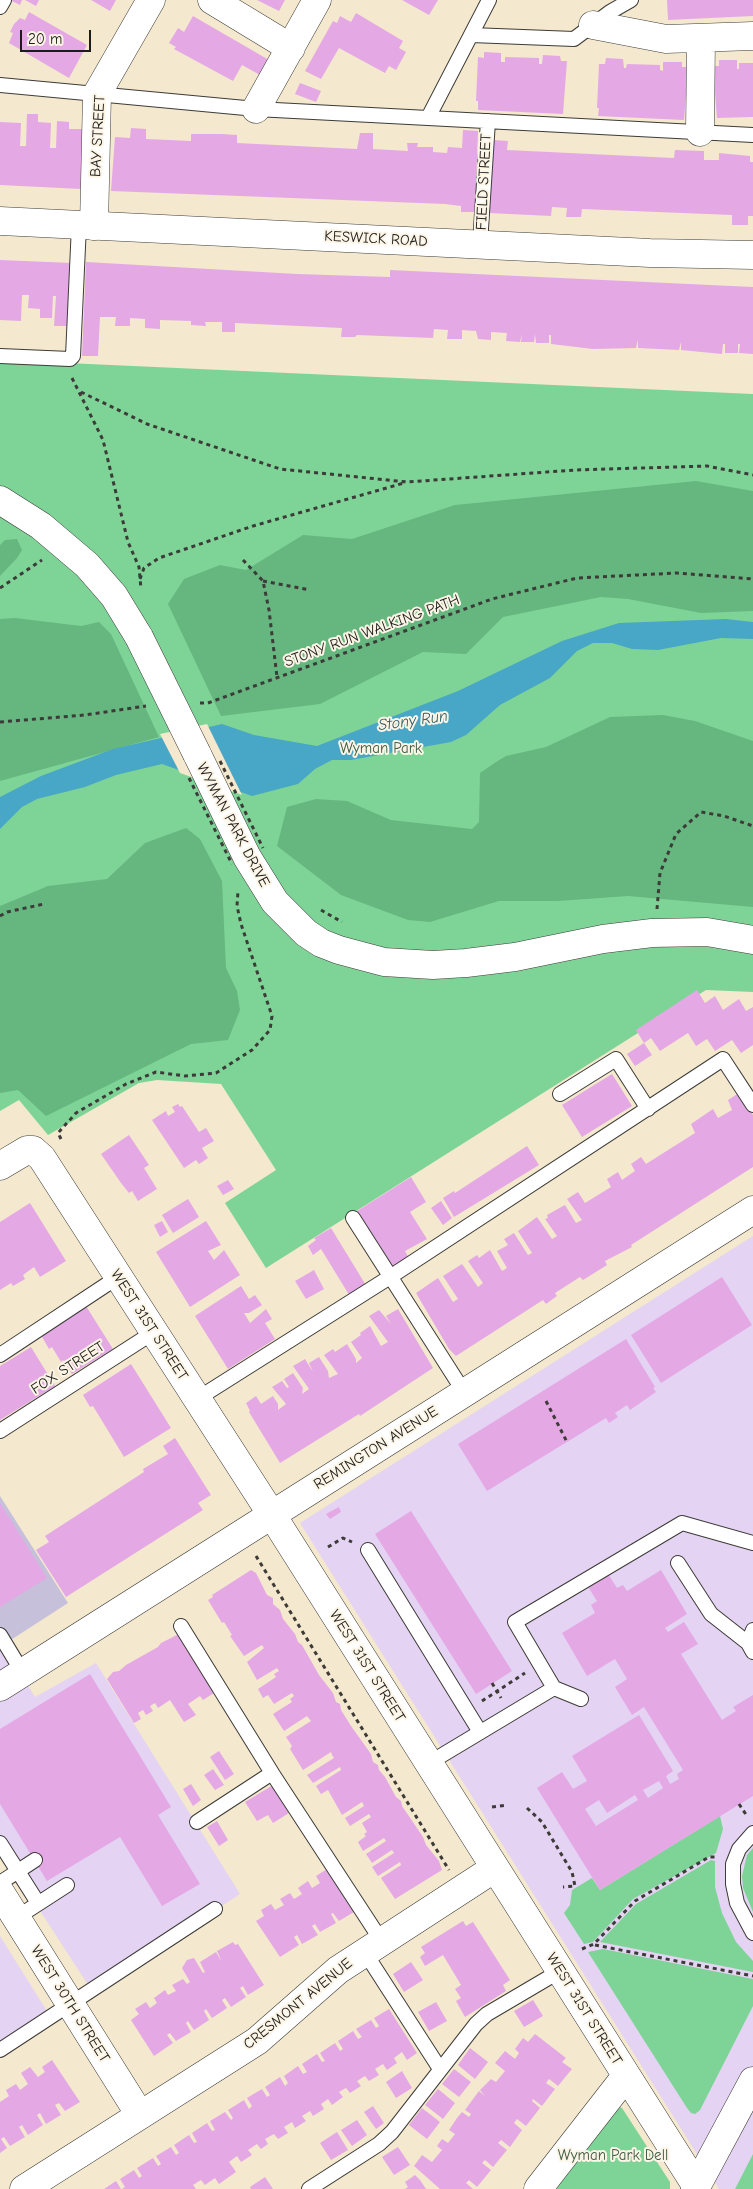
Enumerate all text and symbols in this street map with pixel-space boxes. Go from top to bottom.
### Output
scale bar [22,20,94,52]
text: 20 m [28,30,62,48]
street label: BAY STREET [87,95,109,177]
street label: FIELD STREET [472,133,496,231]
street label: KESWICK ROAD [324,227,428,251]
street label: STONY RUN WALKING PATH [282,591,462,671]
water label: Stony Run [377,707,449,735]
park label: Wyman Park [340,740,422,758]
street label: WYMAN PARK DRIVE [193,760,273,890]
street label: WEST 31ST STREET [106,1266,192,1384]
street label: FOX STREET [28,1338,108,1398]
street label: REMINGTON AVENUE [311,1402,441,1494]
street label: WEST 31ST STREET [325,1607,409,1725]
street label: WEST 30TH STREET [27,1942,113,2066]
street label: WEST 31ST STREET [542,1950,626,2068]
street label: CRESMONT AVENUE [240,1955,356,2053]
park label: Wyman Park Dell [558,2147,668,2165]

